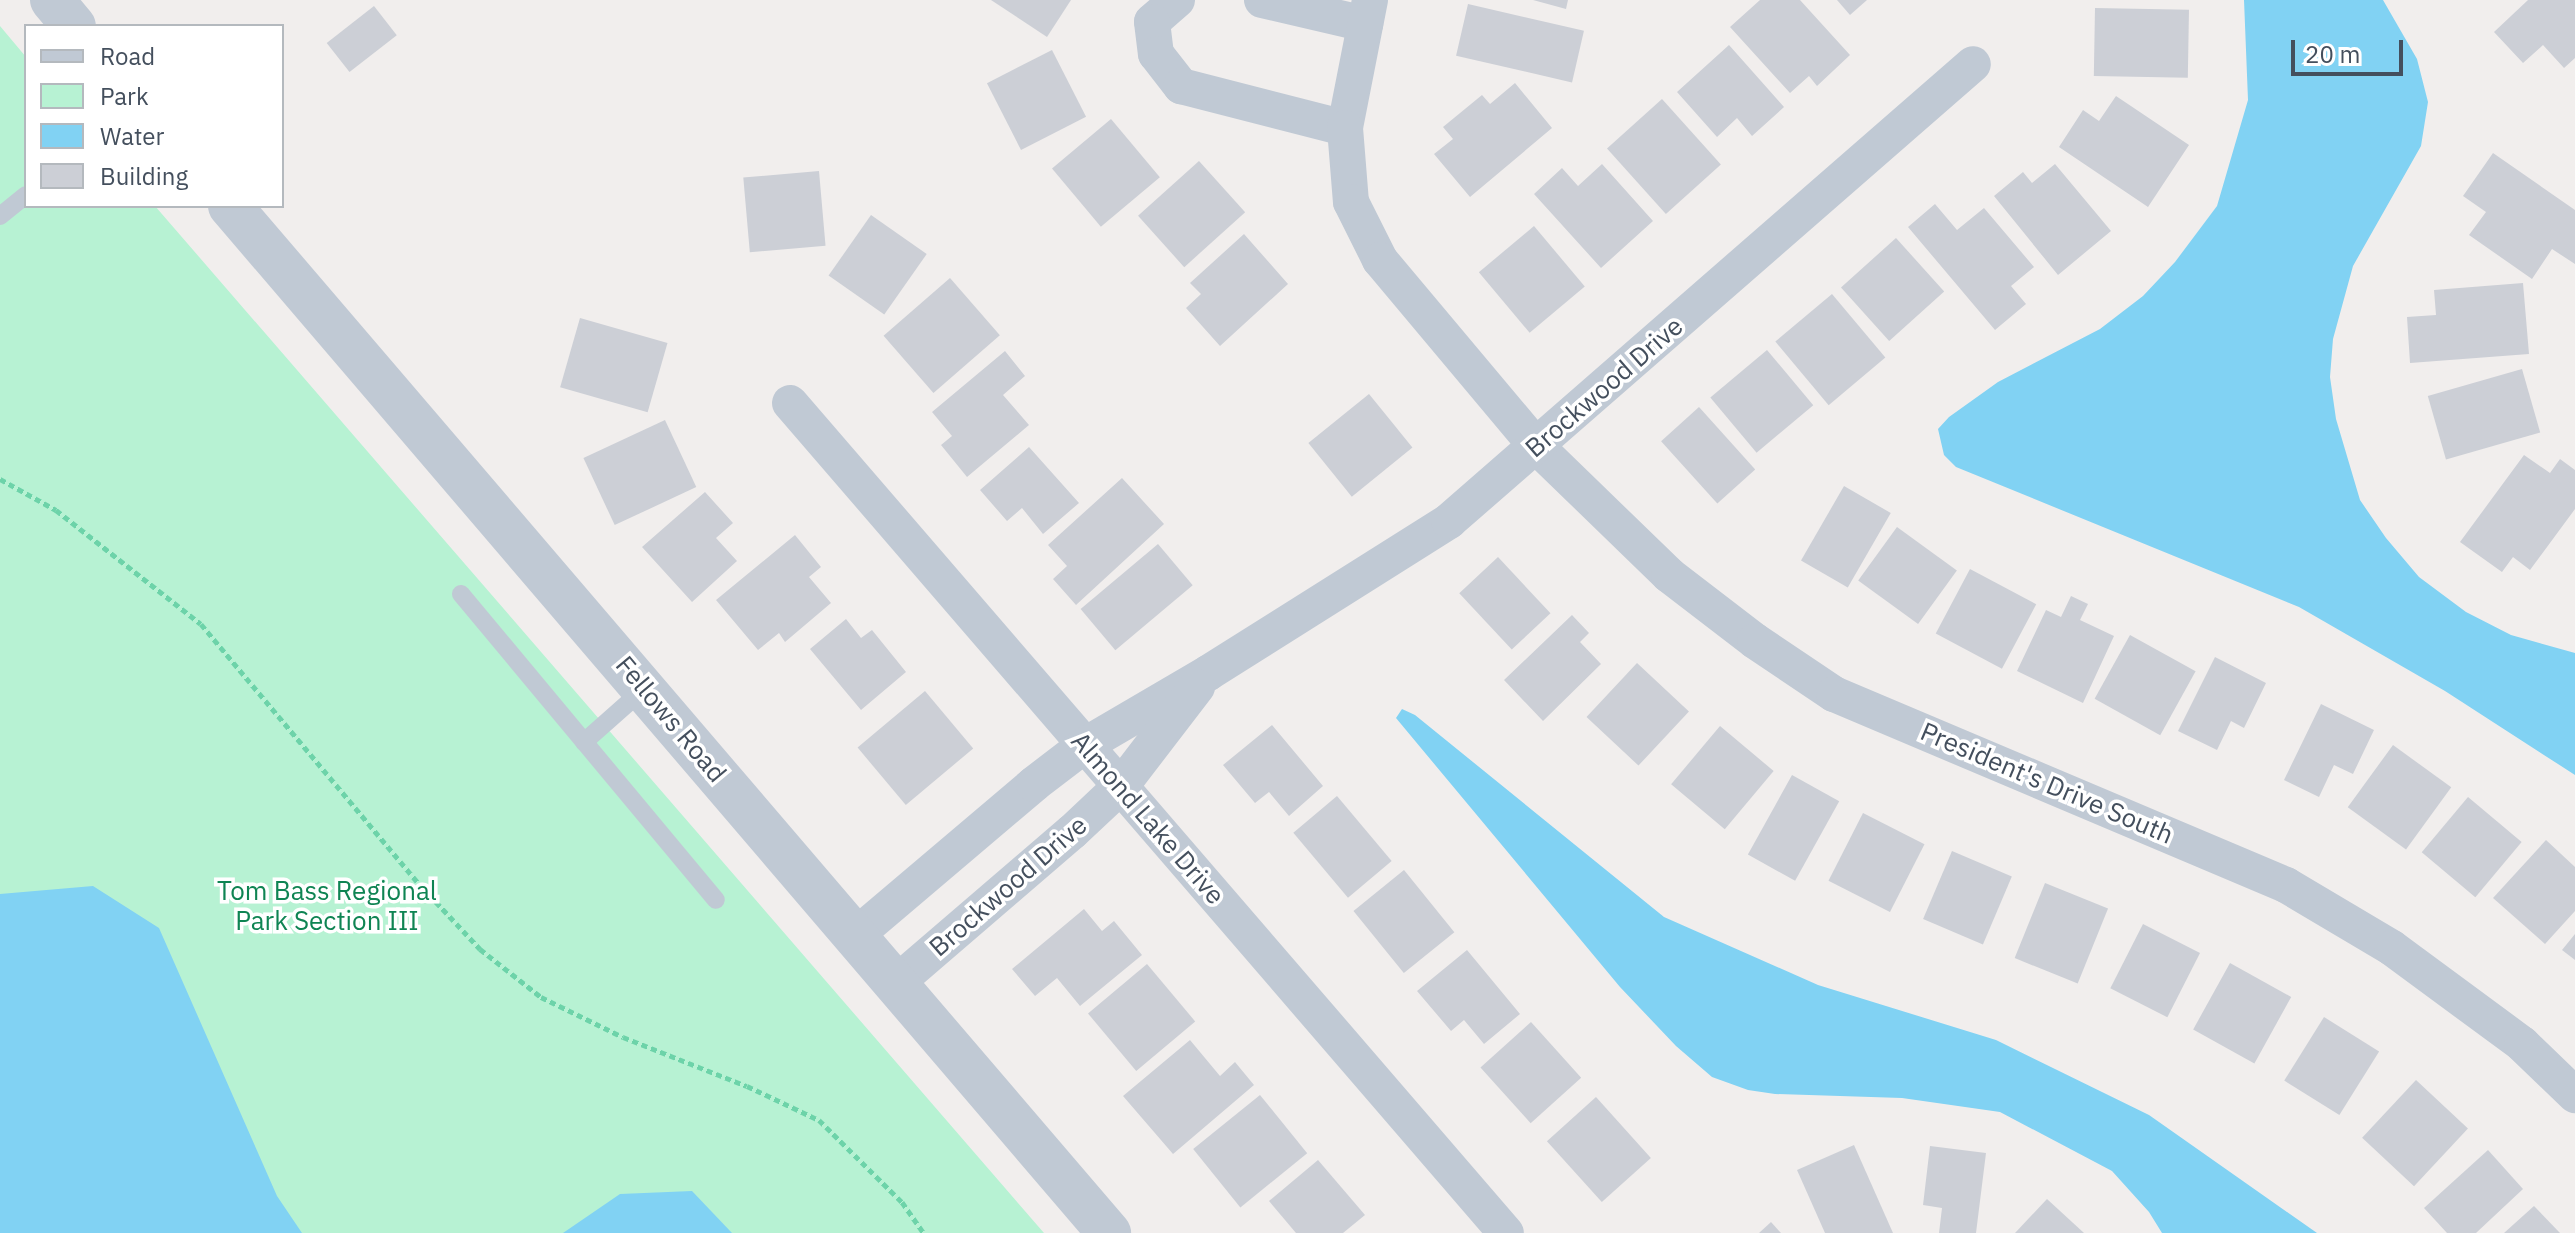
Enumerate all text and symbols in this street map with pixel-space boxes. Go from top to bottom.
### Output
legend [24,24,284,208]
scale bar [2295,24,2407,74]
text: 20 m [2305,38,2360,70]
text: Road [100,40,155,72]
text: Park [100,80,149,112]
text: Water [100,120,164,152]
text: Building [100,160,188,192]
street label: Brockwood Drive [1519,310,1689,464]
street label: Fellows Road [609,650,733,788]
street label: President's Drive South [1916,716,2178,850]
street label: Almond Lake Drive [1065,726,1231,910]
street label: Brockwood Drive [923,809,1093,963]
park label: Tom Bass Regional Park Section III [217,875,437,936]

